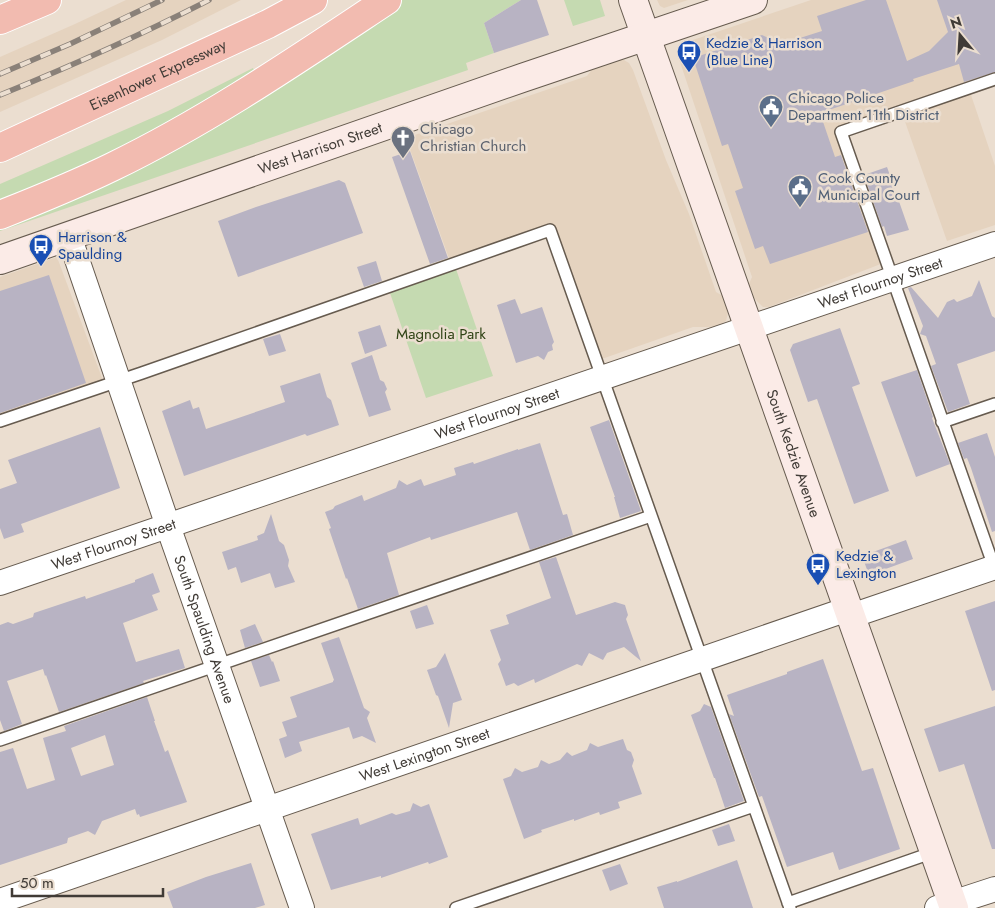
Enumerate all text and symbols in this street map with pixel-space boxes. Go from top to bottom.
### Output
north arrow [935,10,985,60]
text: N [948,11,964,34]
place label: Kedzie & Harrison (Blue Line) [706,32,822,71]
street label: Eisenhower Expressway [86,34,230,116]
bus stop icon: Kedzie & Harrison (Blue Line) [676,39,702,73]
place label: Chicago Police Department 11th District [788,87,939,126]
public building icon: Chicago Police Department 11th District [758,94,784,128]
street label: West Harrison Street [255,116,386,180]
place label: Chicago Christian Church [420,118,526,157]
church icon: Chicago Christian Church [390,125,416,159]
place label: Cook County Municipal Court [818,167,920,206]
public building icon: Cook County Municipal Court [787,174,813,208]
place label: Harrison & Spaulding [58,226,127,265]
bus stop icon: Harrison & Spaulding [28,233,54,267]
street label: West Flournoy Street [815,251,946,315]
park label: Magnolia Park [396,323,486,345]
street label: West Flournoy Street [432,382,563,445]
street label: South Kedzie Avenue [761,386,826,521]
street label: West Flournoy Street [48,513,179,576]
place label: Kedzie & Lexington [836,545,897,584]
street label: South Spaulding Avenue [168,552,241,707]
bus stop icon: Kedzie & Lexington [805,552,831,586]
street label: West Lexington Street [356,722,493,787]
scale bar [12,866,164,898]
text: 50 m [20,872,54,894]

